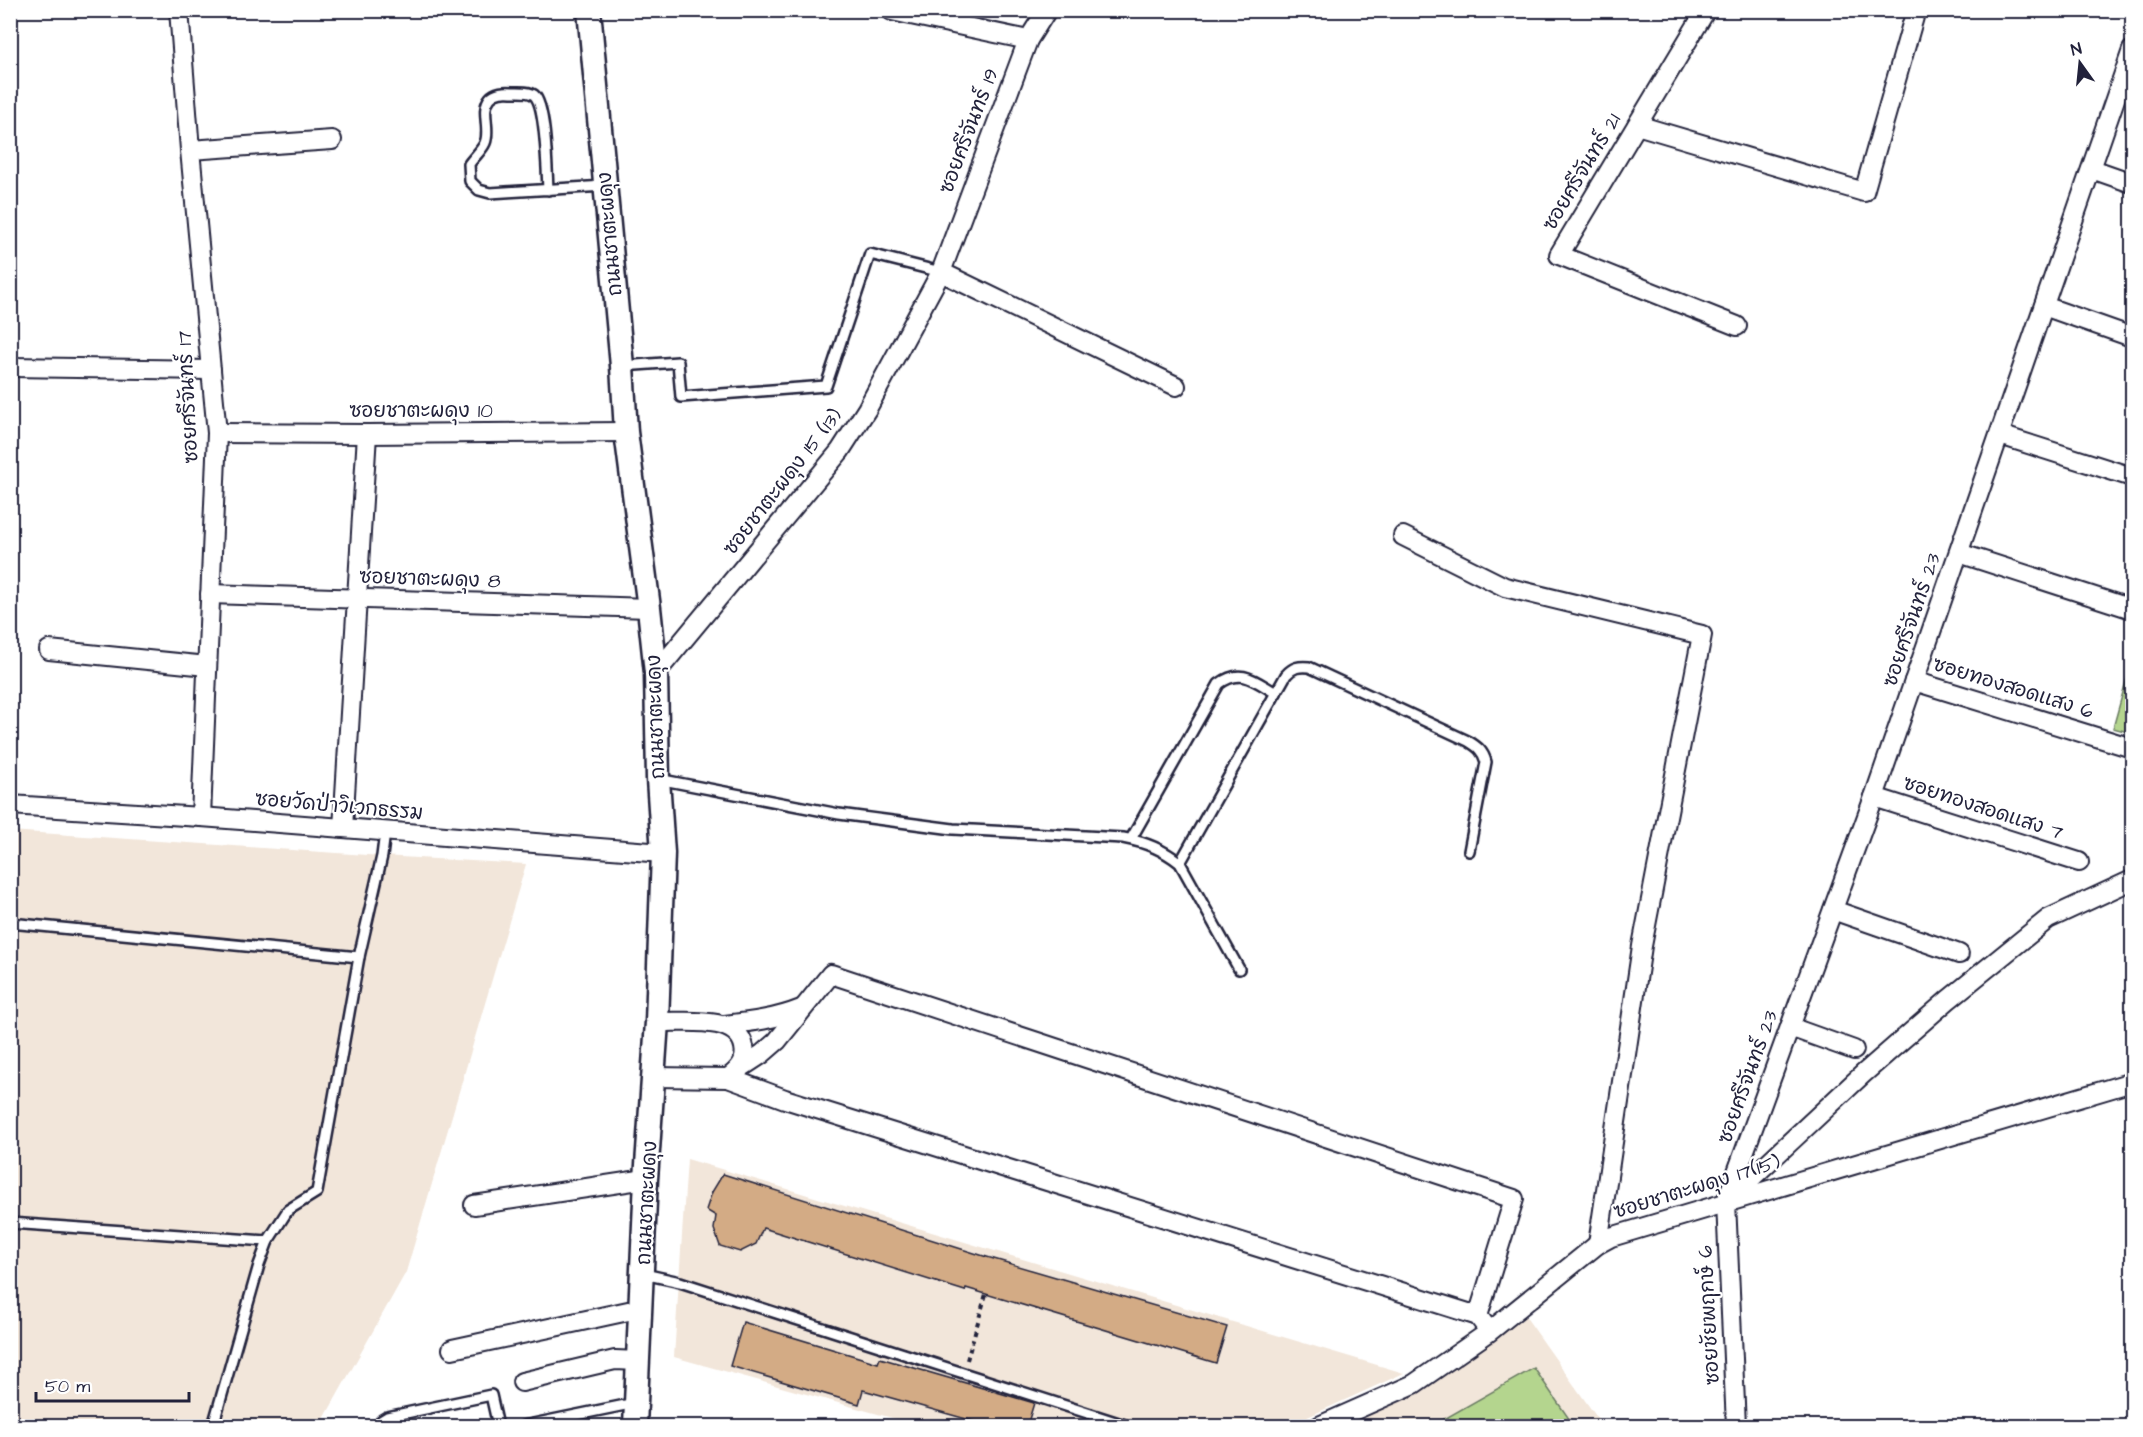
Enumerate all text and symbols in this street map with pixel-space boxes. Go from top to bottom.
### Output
north arrow [2050,33,2110,93]
text: N [2069,38,2084,61]
street label: ซอยศรีจันทร์ 19 [932,64,1006,198]
street label: ซอยศรีจันทร์ 21 [1536,108,1628,236]
street label: ถนนชาตะผดุง [591,171,630,297]
street label: ซอยศรีจันทร์ 17 [171,330,205,464]
street label: ซอยชาตะผดุง 10 [349,397,493,426]
street label: ซอยชาตะผดุง 15 (13) [717,403,850,562]
street label: ซอยศรีจันทร์ 23 [1876,549,1948,691]
street label: ซอยชาตะผดุง 8 [359,563,501,596]
street label: ซอยทองสอดแสง 6 [1929,650,2097,726]
street label: ถนนชาตะผดุง [640,654,673,780]
street label: ซอยทองสอดแสง 7 [1899,769,2067,847]
street label: ซอยวัดป่าวิเวกธรรม [254,785,424,827]
street label: ซอยศรีจันทร์ 23 [1711,1007,1785,1147]
street label: ถนนชาตะผดุง [630,1140,665,1266]
street label: ซอยชาตะผดุง 17(15) [1610,1148,1784,1227]
street label: ซอยชัยพฤกษ์ 6 [1691,1244,1727,1386]
scale bar [36,1365,189,1403]
text: 50 m [45,1374,90,1399]

